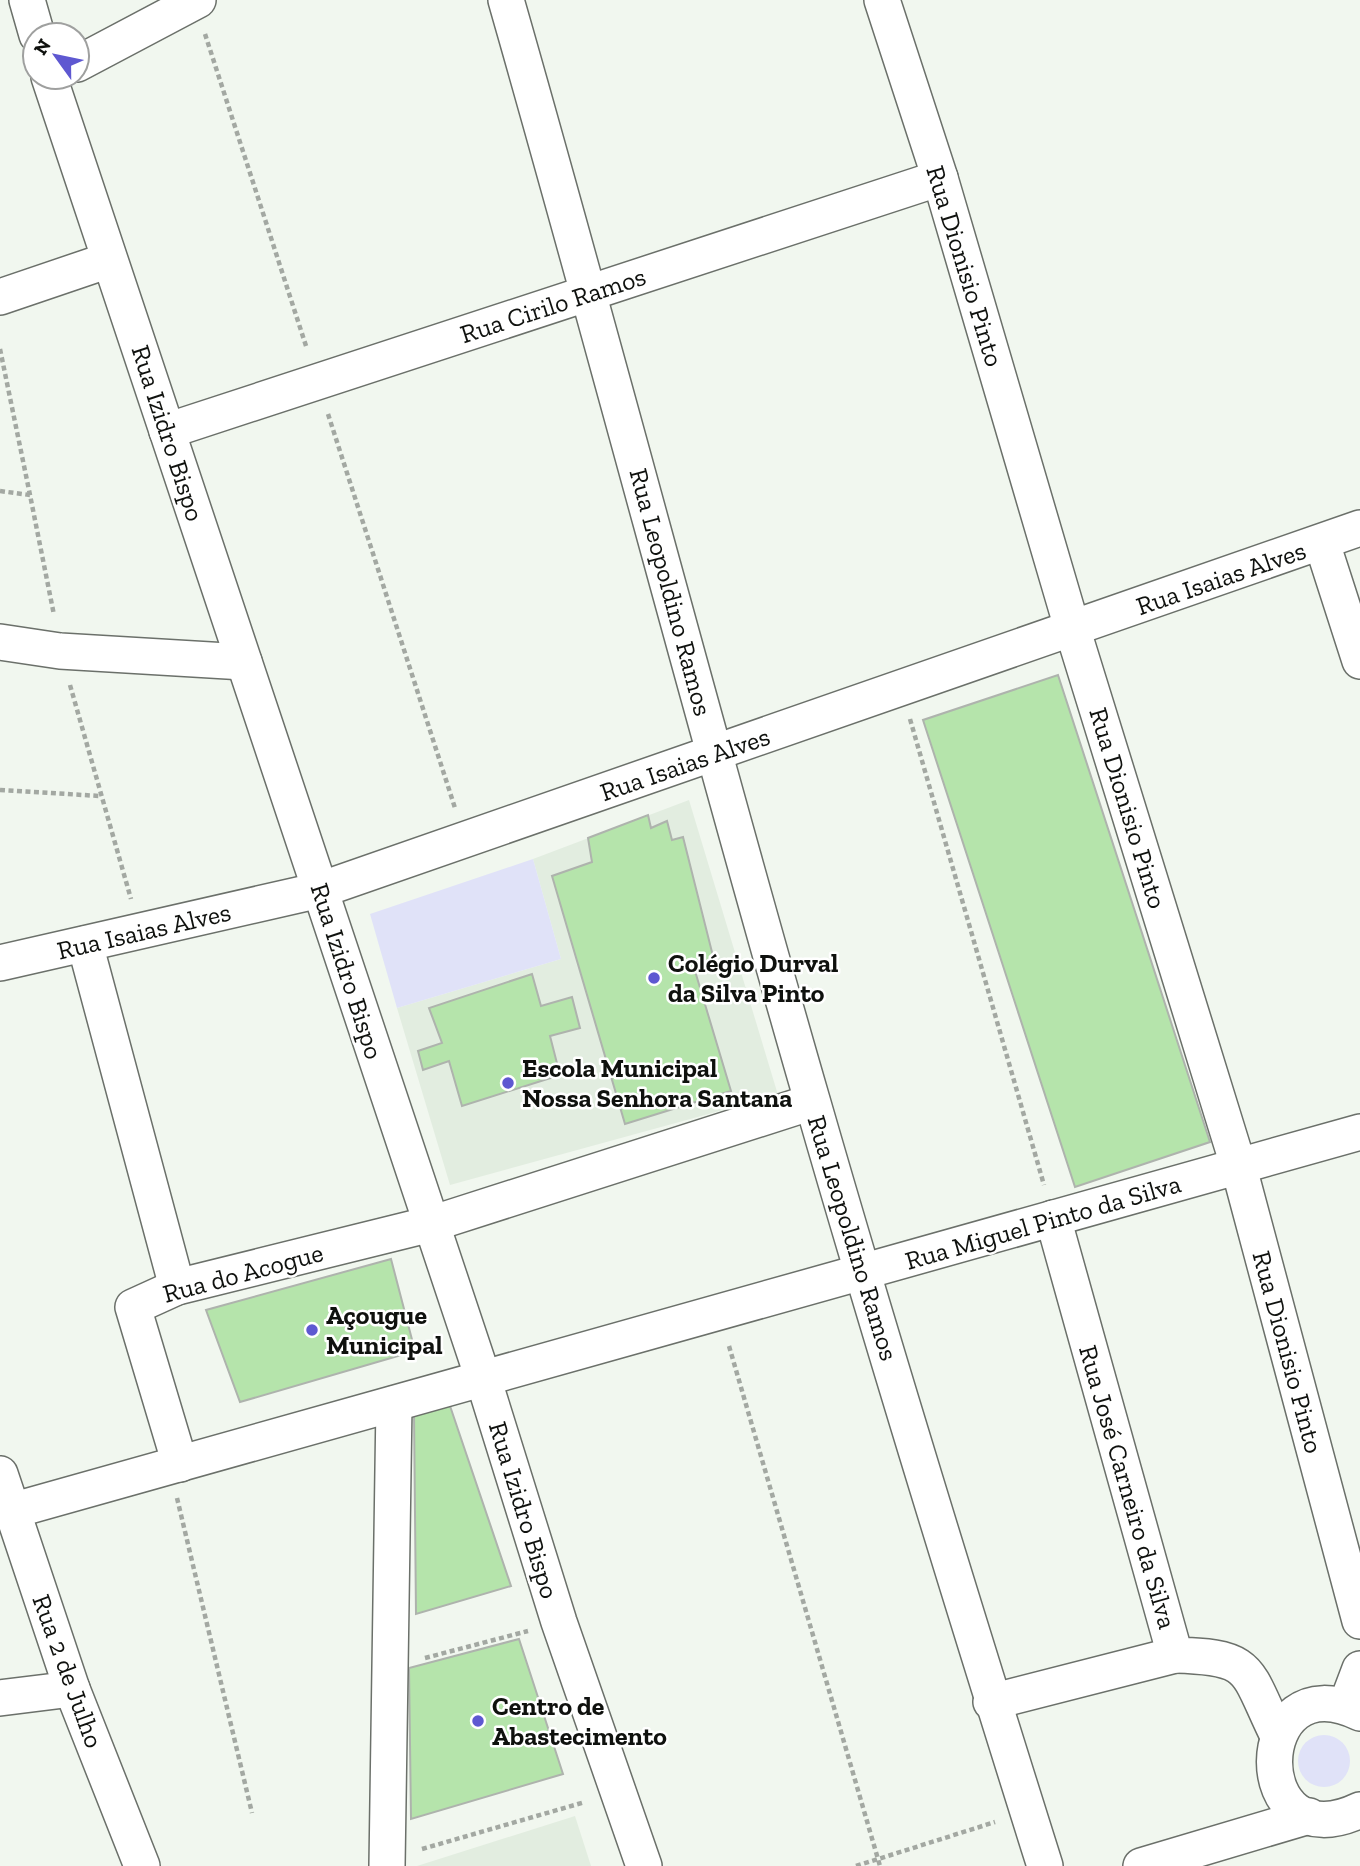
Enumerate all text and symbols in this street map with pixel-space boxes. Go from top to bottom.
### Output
north arrow [21,21,91,91]
text: N [29,35,56,59]
street label: Rua Dionisio Pinto [919,162,1011,370]
street label: Rua Cirilo Ramos [456,260,650,350]
street label: Rua Izidro Bispo [124,341,212,525]
street label: Rua Leopoldino Ramos [623,465,719,719]
street label: Rua Isaias Alves [1132,534,1310,622]
street label: Rua Dionisio Pinto [1082,704,1174,912]
street label: Rua Isaias Alves [596,720,774,808]
street label: Rua Izidro Bispo [303,879,391,1063]
street label: Rua Isaias Alves [54,895,234,967]
place label: Colégio Durval da Silva Pinto [668,947,838,1009]
marker: Colégio Durval da Silva Pinto [646,970,662,986]
place label: Escola Municipal Nossa Senhora Santana [522,1052,792,1114]
marker: Escola Municipal Nossa Senhora Santana [500,1075,516,1091]
street label: Rua Leopoldino Ramos [800,1111,906,1365]
street label: Rua Miguel Pinto da Silva [901,1167,1185,1277]
street label: Rua do Acogue [159,1236,327,1310]
street label: Rua Dionisio Pinto [1246,1247,1330,1457]
place label: Açougue Municipal [326,1299,443,1361]
marker: Açougue Municipal [304,1322,320,1338]
street label: Rua José Carneiro da Silva [1072,1341,1184,1633]
street label: Rua Izidro Bispo [482,1418,566,1602]
street label: Rua 2 de Julho [25,1590,111,1752]
place label: Centro de Abastecimento [492,1690,667,1752]
marker: Centro de Abastecimento [470,1713,486,1729]

